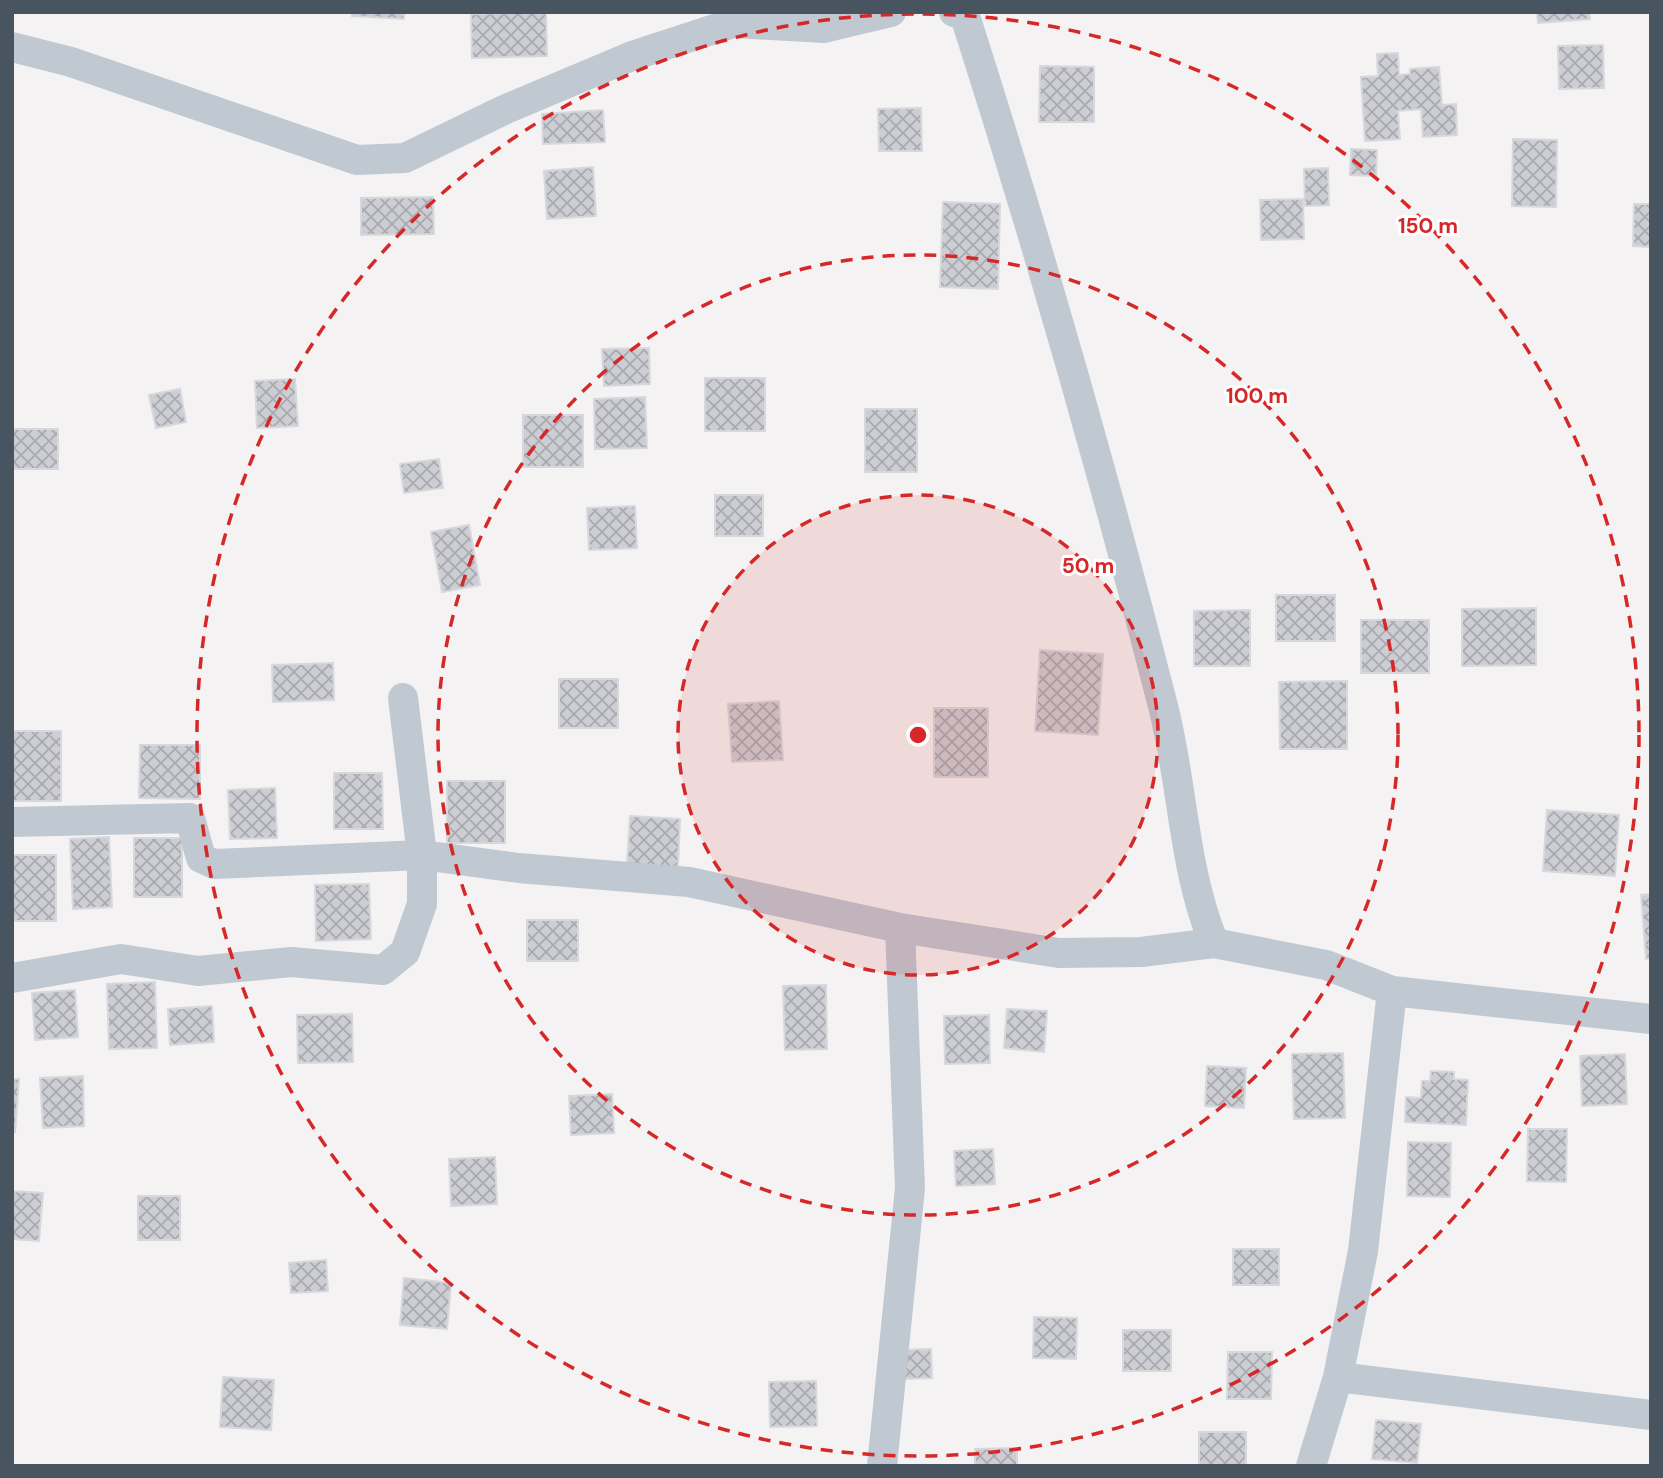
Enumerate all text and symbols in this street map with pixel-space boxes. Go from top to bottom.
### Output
text: 150 m [1398,212,1458,240]
text: 100 m [1226,382,1288,410]
text: 50 m [1062,552,1114,580]
centre of rings [906,723,930,747]

